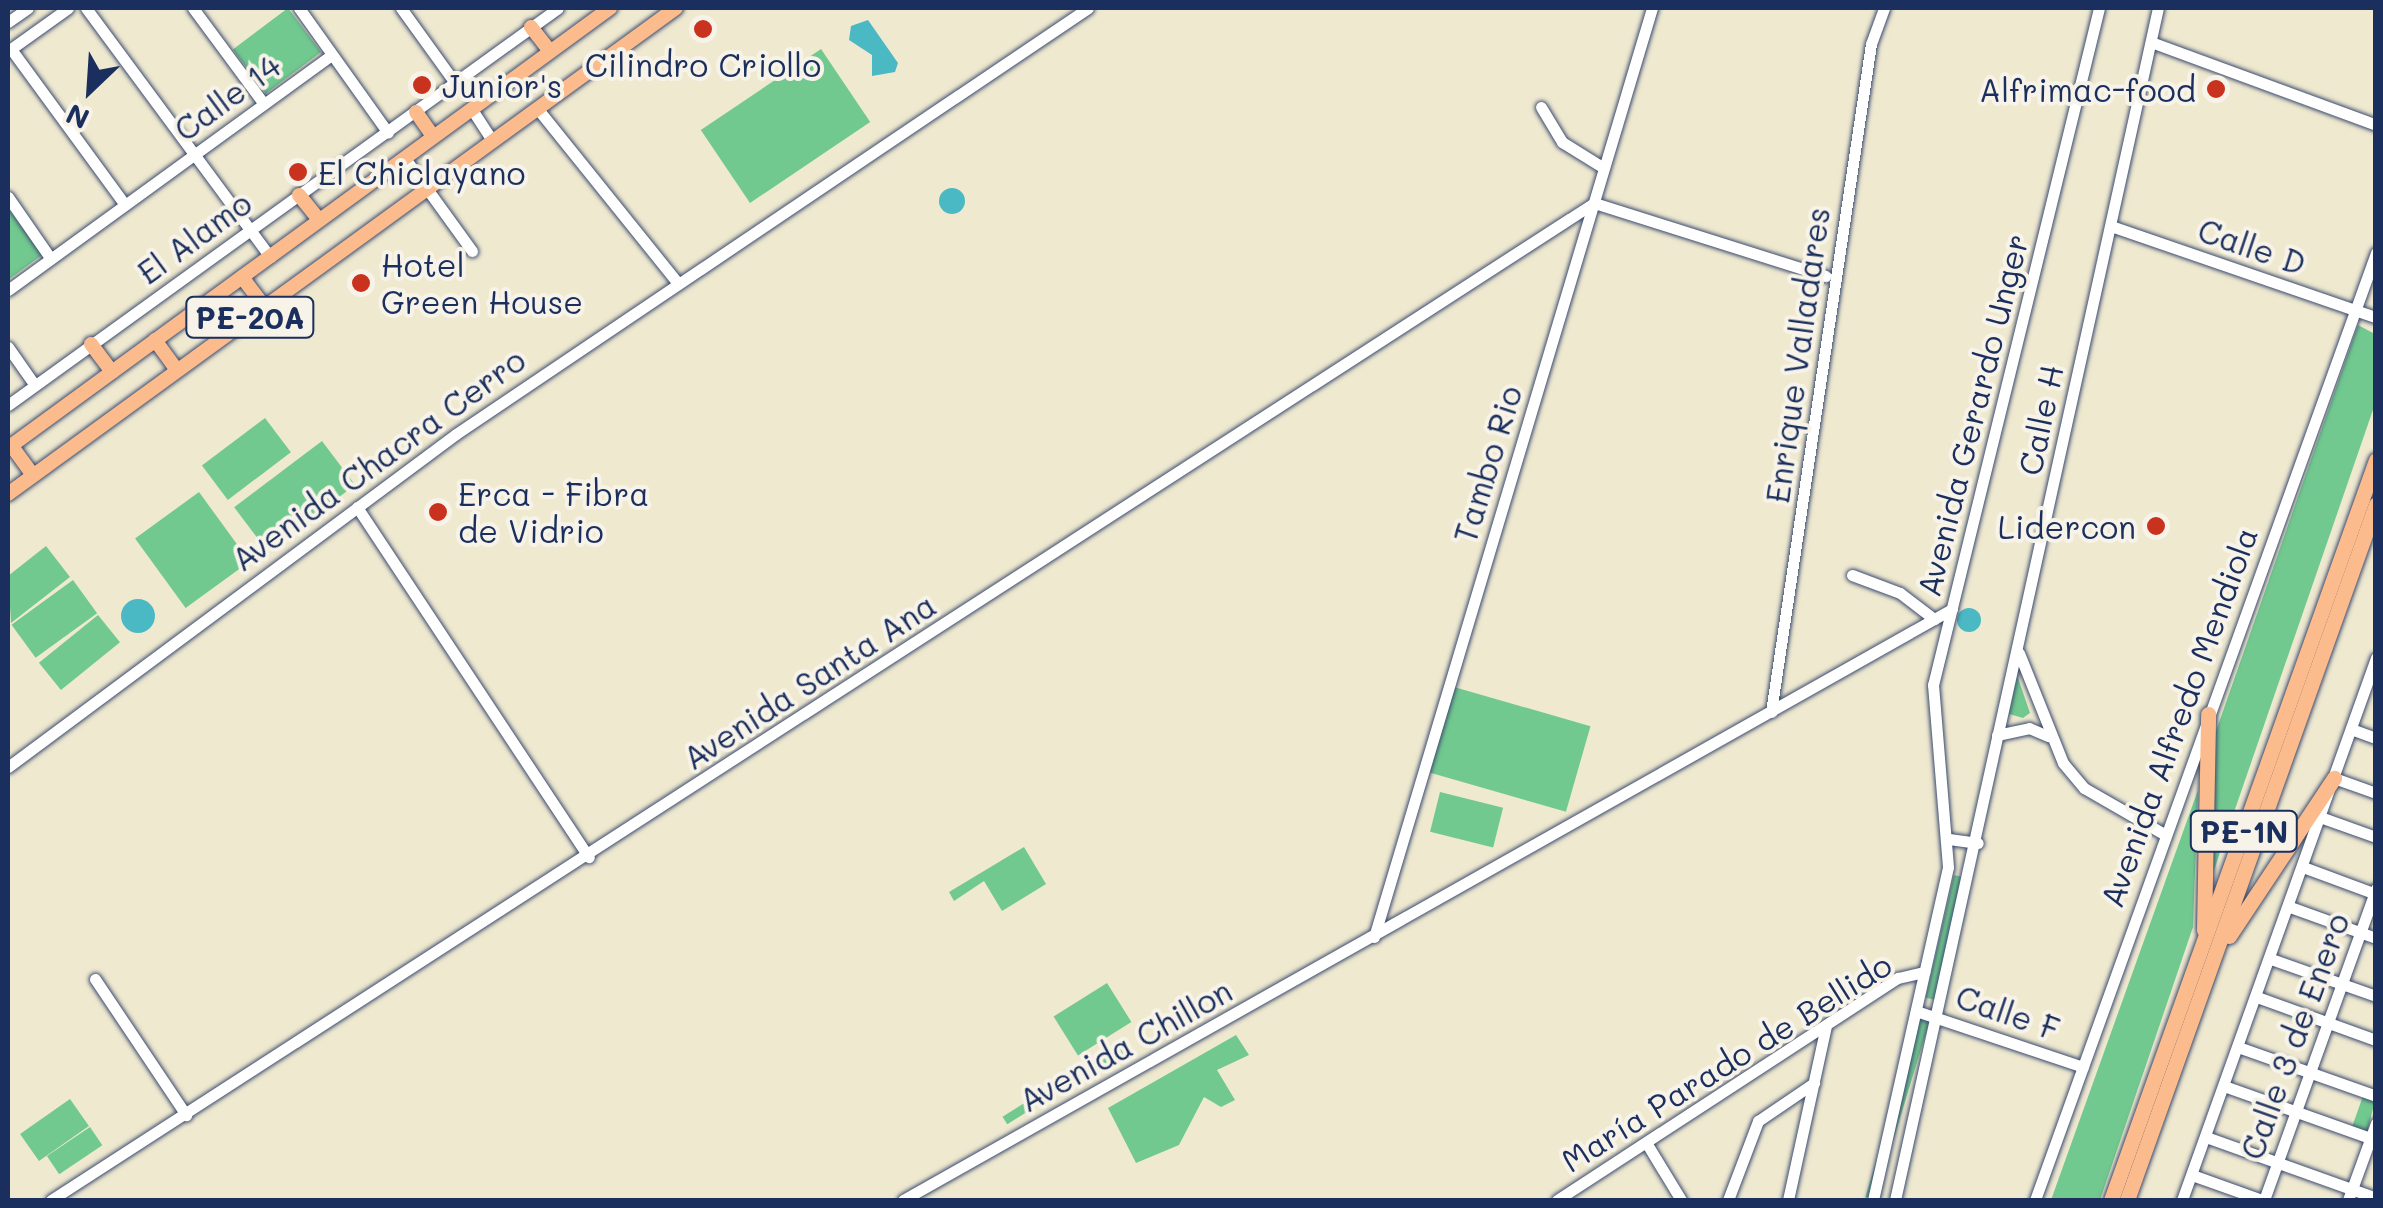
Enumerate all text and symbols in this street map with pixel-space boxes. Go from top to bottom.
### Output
marker: Cilindro Criollo [692,18,714,40]
north arrow [40,40,140,140]
place label: Cilindro Criollo [585,45,821,83]
street label: Calle 14 [166,46,288,148]
place label: Junior's [442,66,562,104]
place label: Alfrimac-food [1979,70,2196,108]
marker: Junior's [411,74,433,96]
marker: Alfrimac-food [2205,78,2227,100]
text: N [60,96,95,138]
place label: El Chiclayano [318,153,525,191]
marker: El Chiclayano [287,161,309,183]
street label: El Alamo [130,183,258,291]
street label: Enrique Valladares [1757,205,1837,505]
street label: Calle D [2193,210,2311,282]
street label: Avenida Gerardo Unger [1908,230,2036,600]
place label: Hotel Green House [381,246,583,321]
marker: Hotel Green House [350,272,372,294]
road number: PE-20A [185,292,315,342]
street label: Avenida Chacra Cerro [224,340,532,578]
street label: Calle H [2010,361,2070,479]
street label: Tambo Rio [1445,381,1529,547]
place label: Erca - Fibra de Vidrio [458,475,649,550]
marker: Erca - Fibra de Vidrio [427,501,449,523]
place label: Lidercon [1998,507,2136,545]
marker: Lidercon [2145,515,2167,537]
street label: Avenida Alfredo Mendiola [2091,522,2265,912]
street label: Avenida Santa Ana [676,585,942,777]
road number: PE-1N [2189,806,2299,856]
street label: Calle 3 de Enero [2232,908,2356,1164]
street label: María Parado de Bellido [1554,945,1898,1179]
street label: Avenida Chillon [1012,971,1238,1119]
street label: Calle F [1951,976,2065,1048]

